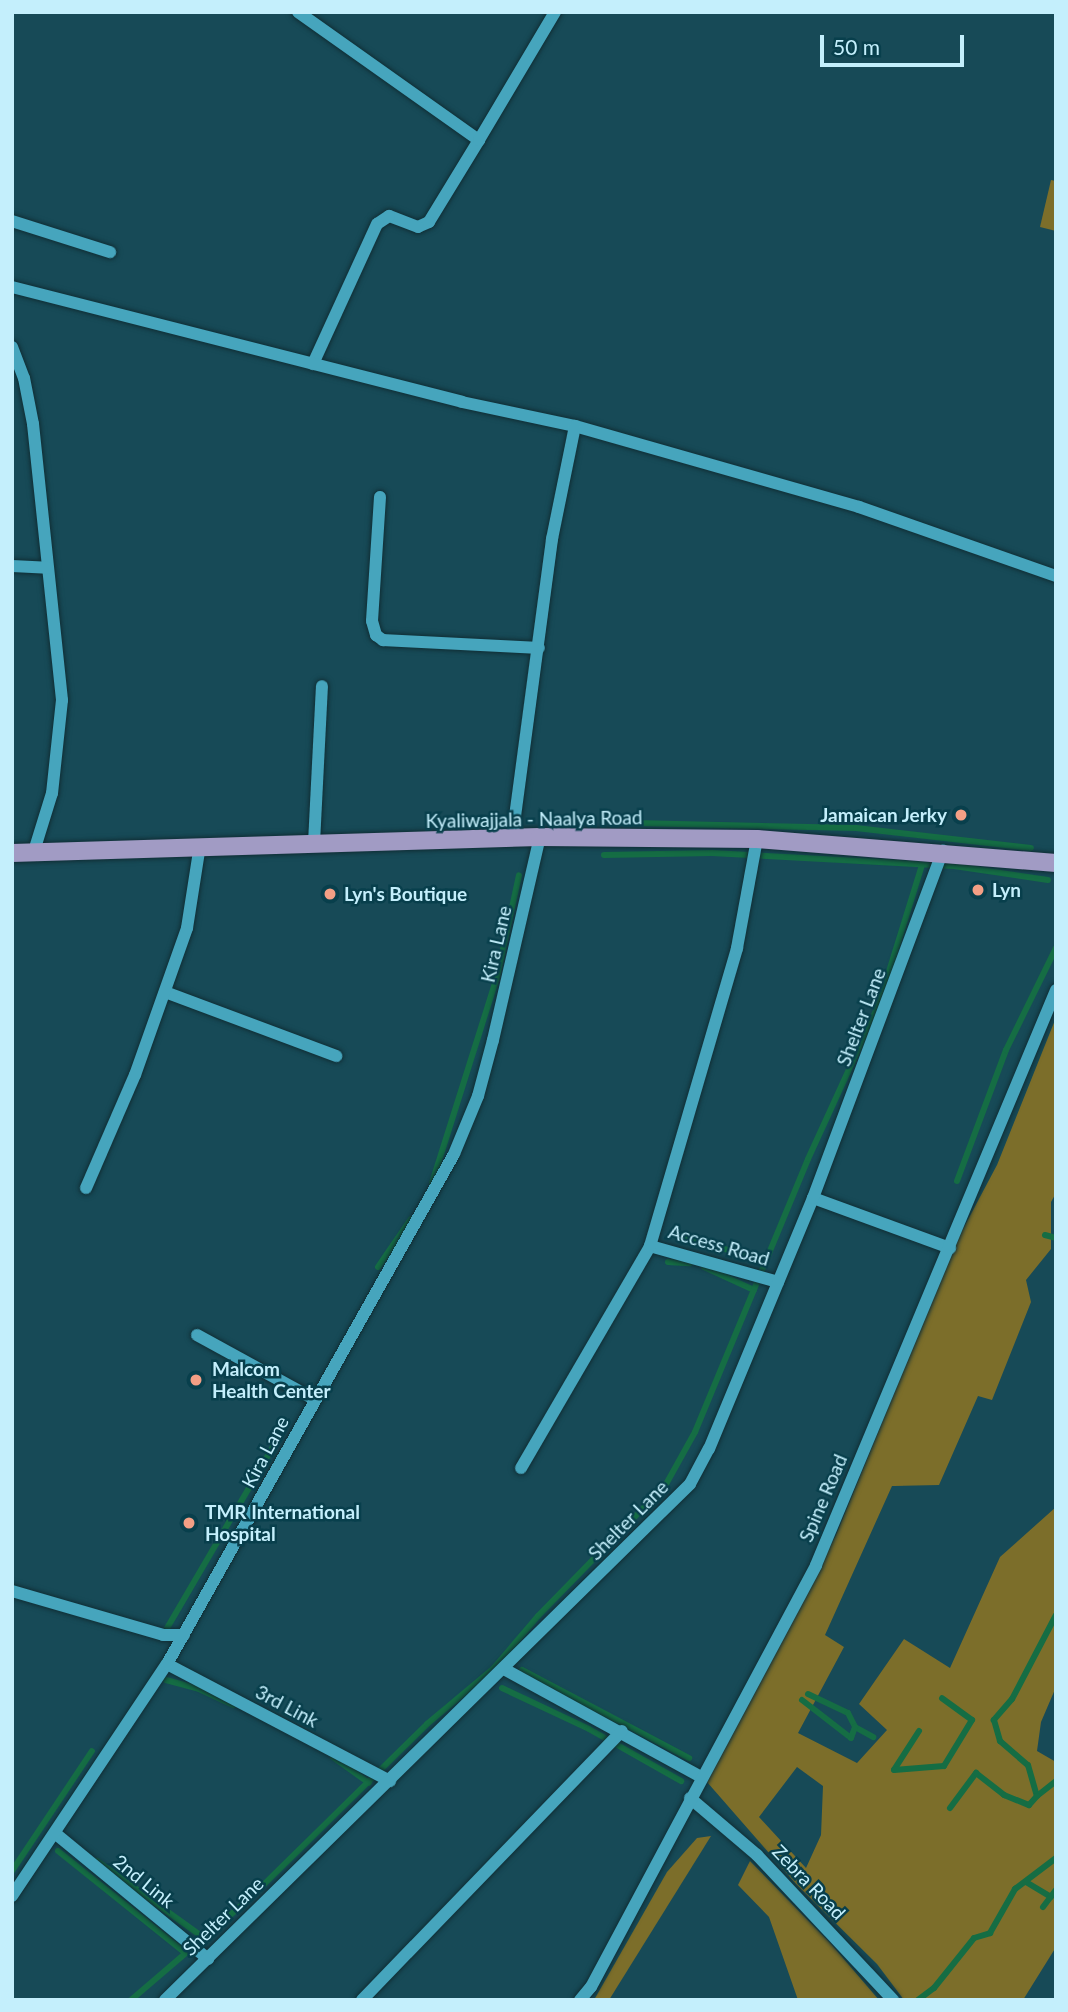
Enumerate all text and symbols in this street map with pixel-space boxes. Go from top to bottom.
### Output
scale bar [823,21,967,65]
text: 50 m [833,34,880,59]
place label: Jamaican Jerky [820,804,947,826]
street label: Kyaliwajjala - Naalya Road [425,806,643,832]
marker: Jamaican Jerky [953,807,969,823]
place label: Lyn [992,879,1021,901]
marker: Lyn [970,882,986,898]
place label: Lyn's Boutique [344,883,467,905]
marker: Lyn's Boutique [322,886,338,902]
street label: Kira Lane [476,903,516,985]
street label: Shelter Lane [832,965,890,1069]
street label: Access Road [666,1220,772,1270]
place label: Malcom Health Center [212,1358,331,1402]
marker: Malcom Health Center [186,1370,206,1390]
street label: Kira Lane [237,1412,293,1492]
street label: Spine Road [794,1451,852,1545]
street label: Shelter Lane [583,1475,673,1565]
place label: TMR International Hospital [205,1501,360,1545]
marker: TMR International Hospital [179,1513,199,1533]
street label: 3rd Link [252,1680,322,1732]
street label: Zebra Road [768,1840,850,1924]
street label: 2nd Link [109,1850,179,1912]
street label: Shelter Lane [178,1872,268,1960]

